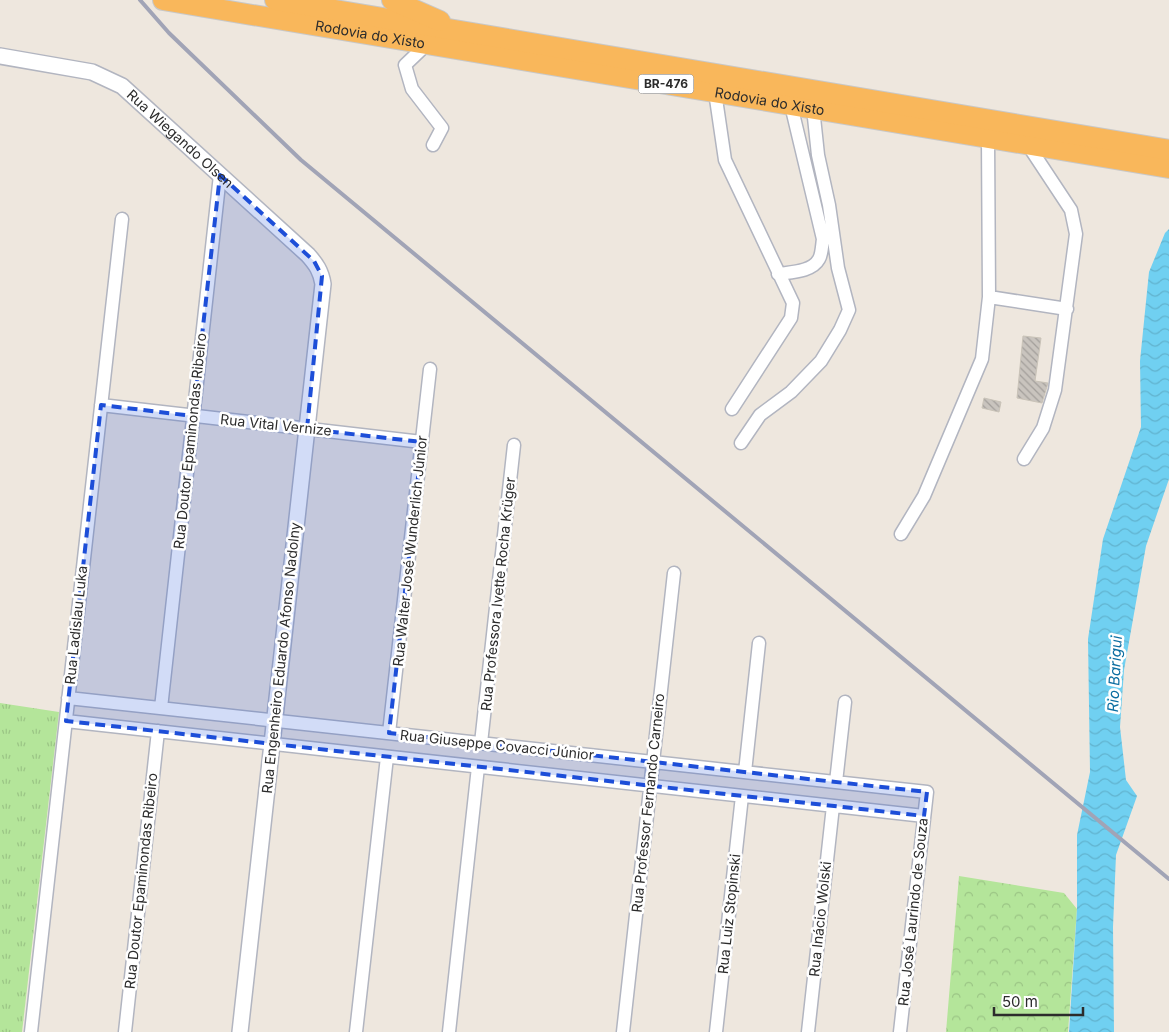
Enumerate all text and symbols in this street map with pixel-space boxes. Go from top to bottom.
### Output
street label: Rodovia do Xisto [314,17,426,52]
road number: BR-476 [638,74,694,94]
street label: Rodovia do Xisto [713,83,826,118]
street label: Rua Wiegando Olsen [124,86,237,191]
street label: Rua Doutor Epaminondas Ribeiro [170,332,209,550]
street label: Rua Vital Vernize [220,410,333,439]
street label: Rua Walter José Wunderlich Júnior [389,434,430,667]
street label: Rua Professora Ivette Rocha Krüger [477,476,518,712]
street label: Rua Engenheiro Eduardo Afonso Nadolny [258,521,303,794]
street label: Rua Ladislau Luka [61,565,90,685]
water label: Rio Barigui [1103,635,1126,713]
street label: Rua Professor Fernando Carneiro [628,693,667,913]
street label: Rua Giuseppe Covacci Júnior [399,726,595,763]
street label: Rua Doutor Epaminondas Ribeiro [121,772,160,990]
street label: Rua José Laurindo de Souza [894,817,931,1007]
street label: Rua Luiz Stopinski [714,853,743,975]
street label: Rua Inácio Wolski [805,860,834,978]
scale bar [994,984,1083,1016]
text: 50 m [1002,992,1038,1011]

